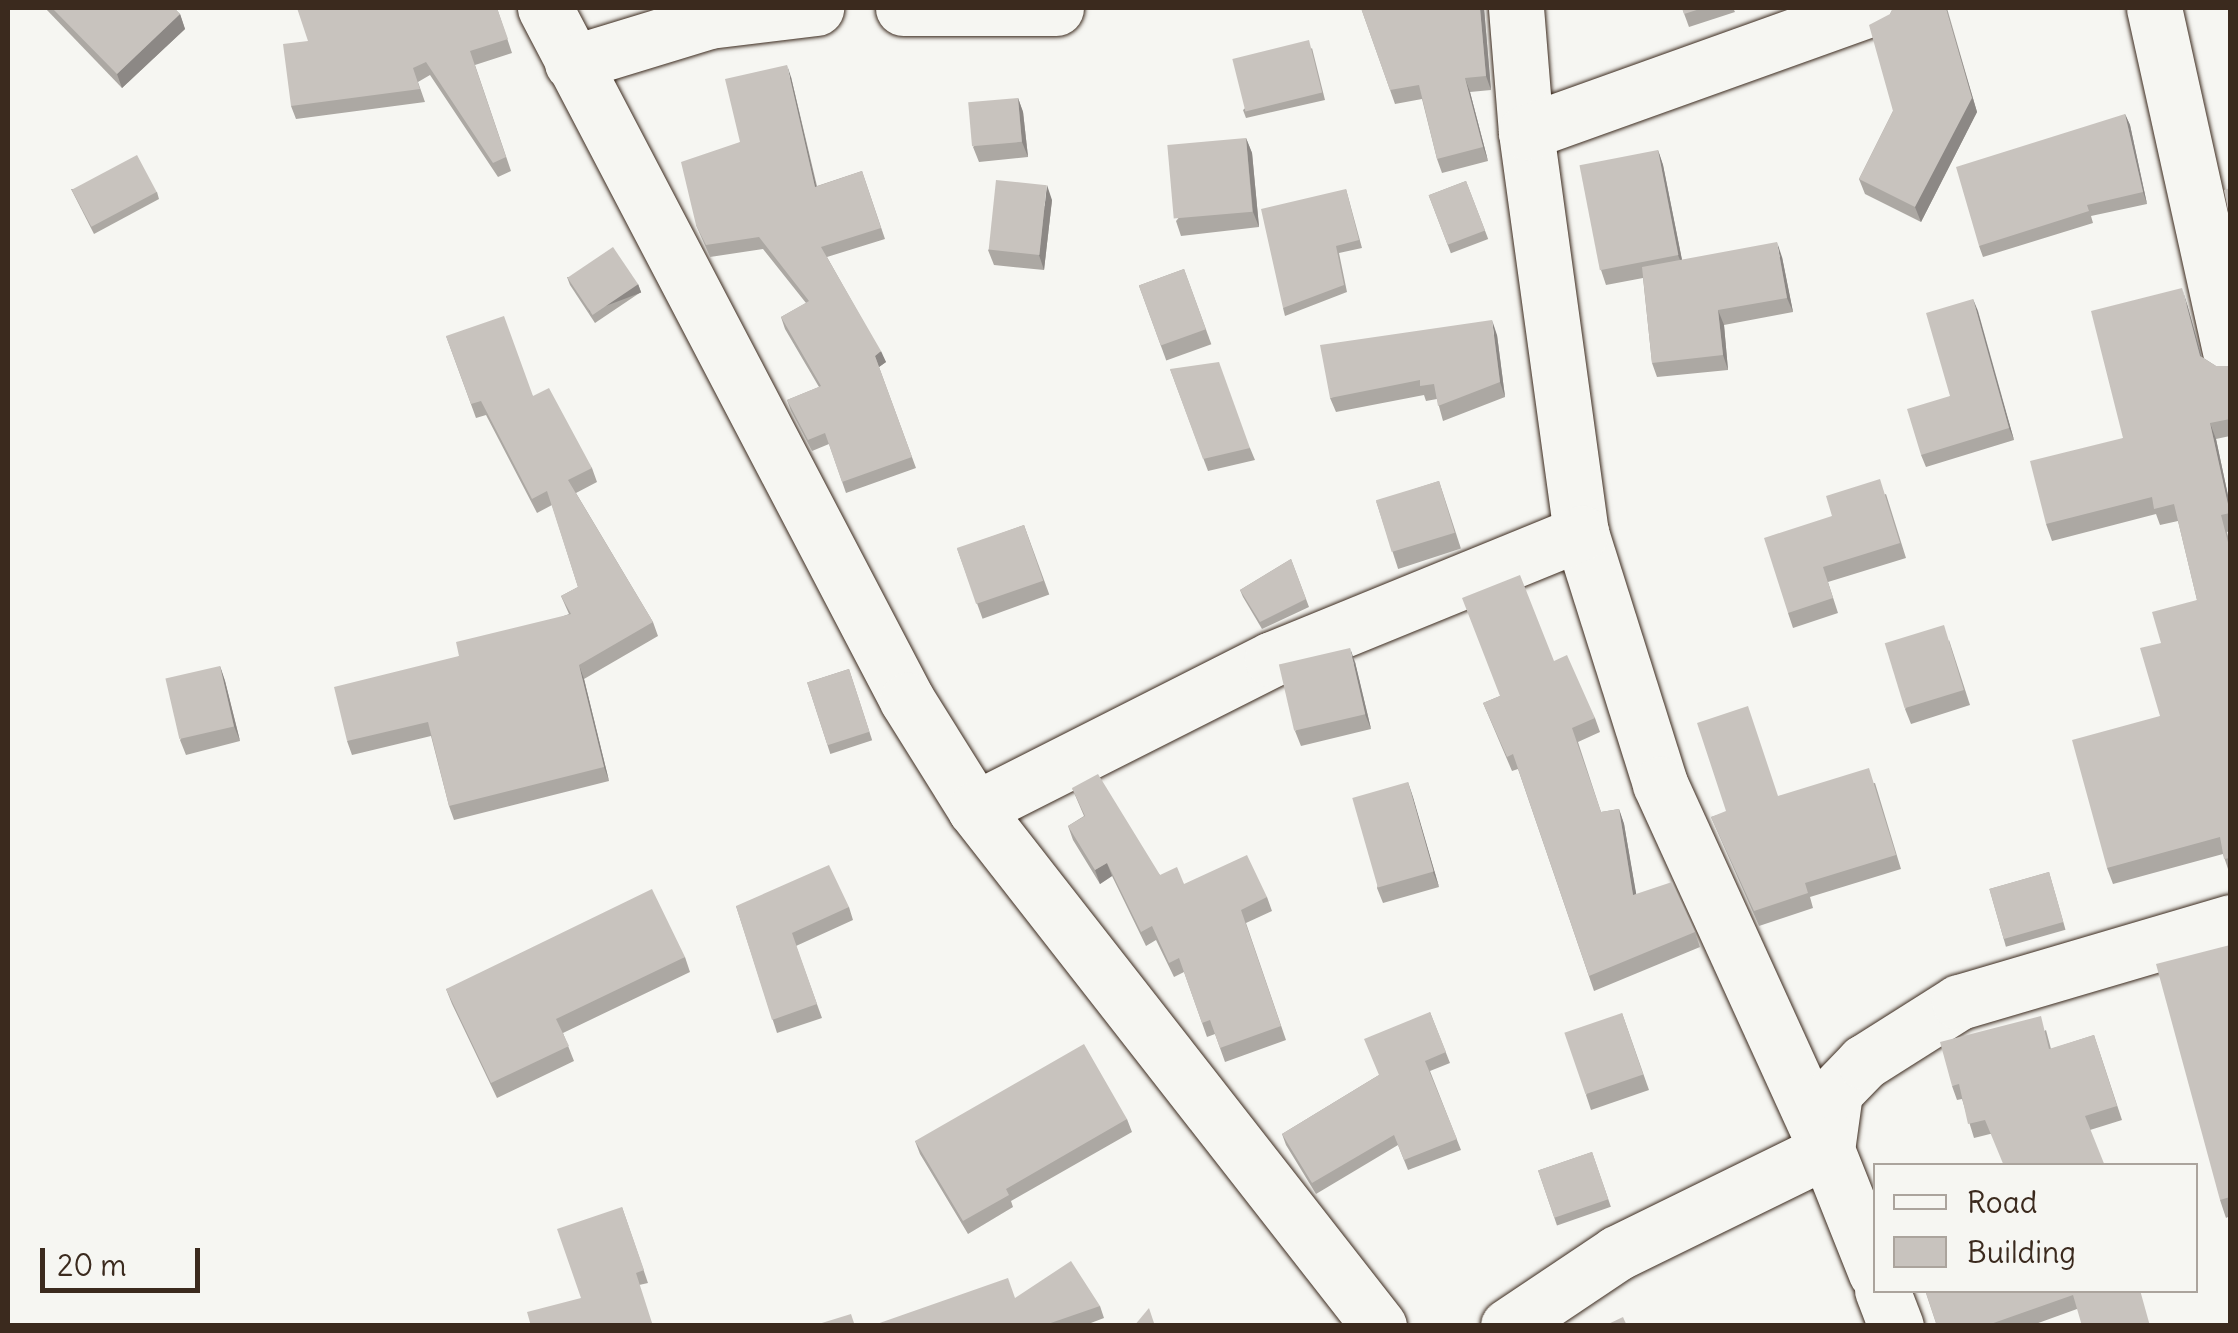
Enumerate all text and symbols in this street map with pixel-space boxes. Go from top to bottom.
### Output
legend [1873,1163,2198,1293]
text: Road [1967,1183,2037,1221]
scale bar [45,1228,205,1290]
text: Building [1967,1233,2076,1271]
text: 20 m [57,1246,127,1284]

